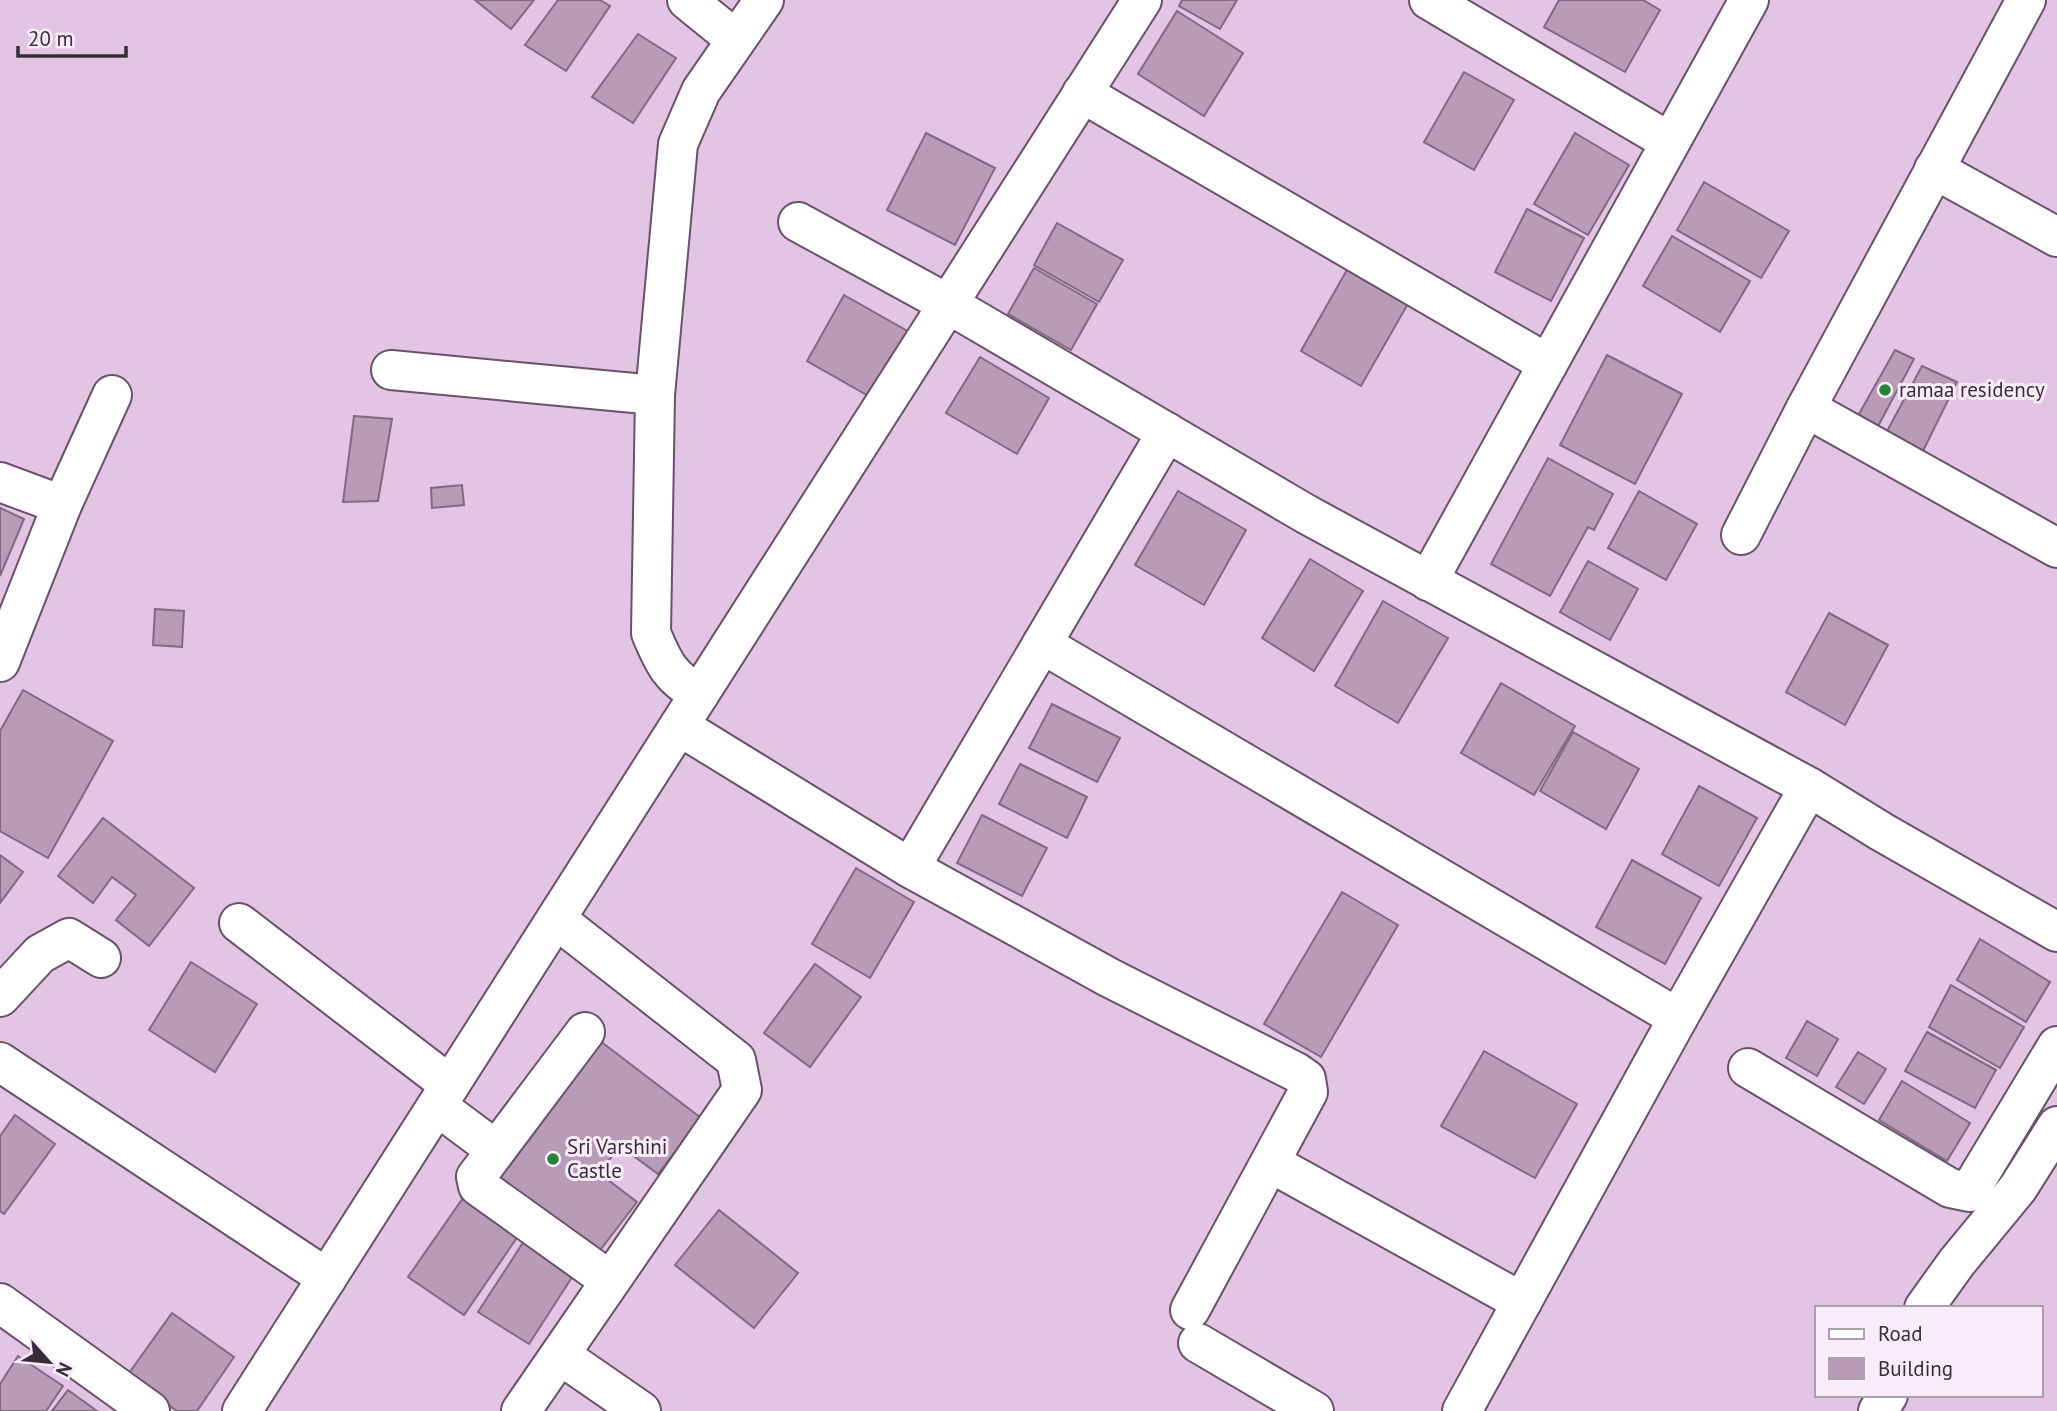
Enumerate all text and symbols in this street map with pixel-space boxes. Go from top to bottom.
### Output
scale bar [18,14,126,58]
text: 20 m [28,25,74,52]
place label: ramaa residency [1899,376,2045,403]
marker: ramaa residency [1877,382,1893,398]
place label: Sri Varshini Castle [567,1133,667,1184]
marker: Sri Varshini Castle [545,1151,561,1167]
legend [1815,1306,2043,1397]
text: Road [1878,1320,1922,1347]
north arrow [14,1327,84,1397]
text: Building [1878,1355,1953,1382]
text: N [51,1359,78,1381]

